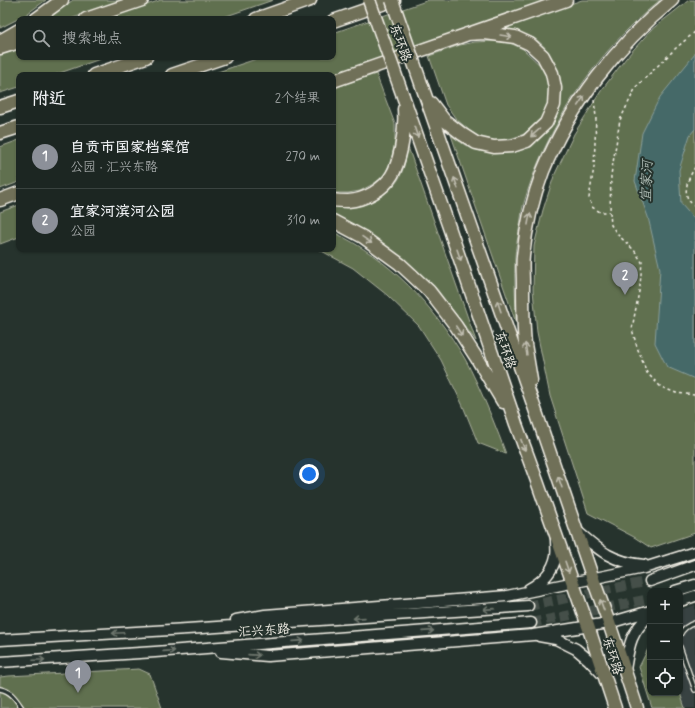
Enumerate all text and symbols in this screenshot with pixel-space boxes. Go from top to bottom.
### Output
search box [16,16,336,60]
street label: 东环路 [385,22,415,64]
icon: search [30,27,52,49]
text: 搜索地点 [62,29,122,49]
one-way arrow [499,32,512,40]
text: 附近 [32,88,66,110]
text: 2个结果 [275,90,320,107]
one-way arrow [577,96,585,107]
one-way arrow [413,126,421,138]
one-way arrow [530,129,540,138]
text: 自贡市国家档案馆 [70,138,190,158]
text: 1 [42,148,48,165]
text: 270 m [285,148,320,165]
water label: 宜家河 [637,158,657,202]
text: 公园 · 汇兴东路 [70,159,158,176]
one-way arrow [452,178,460,190]
text: 宜家河滨河公园 [70,202,175,222]
text: 2 [42,212,48,229]
text: 310 m [287,212,320,229]
one-way arrow [525,213,533,226]
text: 公园 [70,223,96,240]
one-way arrow [361,236,372,244]
one-way arrow [456,249,463,262]
pin: 2 [612,262,638,295]
one-way arrow [495,300,503,312]
one-way arrow [455,325,463,336]
street label: 东环路 [491,329,519,371]
one-way arrow [522,343,530,356]
one-way arrow [520,438,528,450]
your location [299,464,319,484]
one-way arrow [556,475,563,488]
one-way arrow [563,561,571,573]
map controls [647,588,683,696]
button: + [647,588,683,624]
one-way arrow [598,599,606,611]
one-way arrow [483,605,496,612]
one-way arrow [353,614,366,621]
street label: 汇兴东路 [237,621,291,641]
button: − [647,624,683,660]
one-way arrow [421,628,434,635]
one-way arrow [112,630,125,637]
street label: 东环路 [598,635,626,677]
one-way arrow [291,638,304,645]
one-way arrow [162,648,175,655]
one-way arrow [247,651,260,658]
one-way arrow [32,656,45,663]
pin: 1 [65,660,91,693]
button: locate [647,660,683,696]

